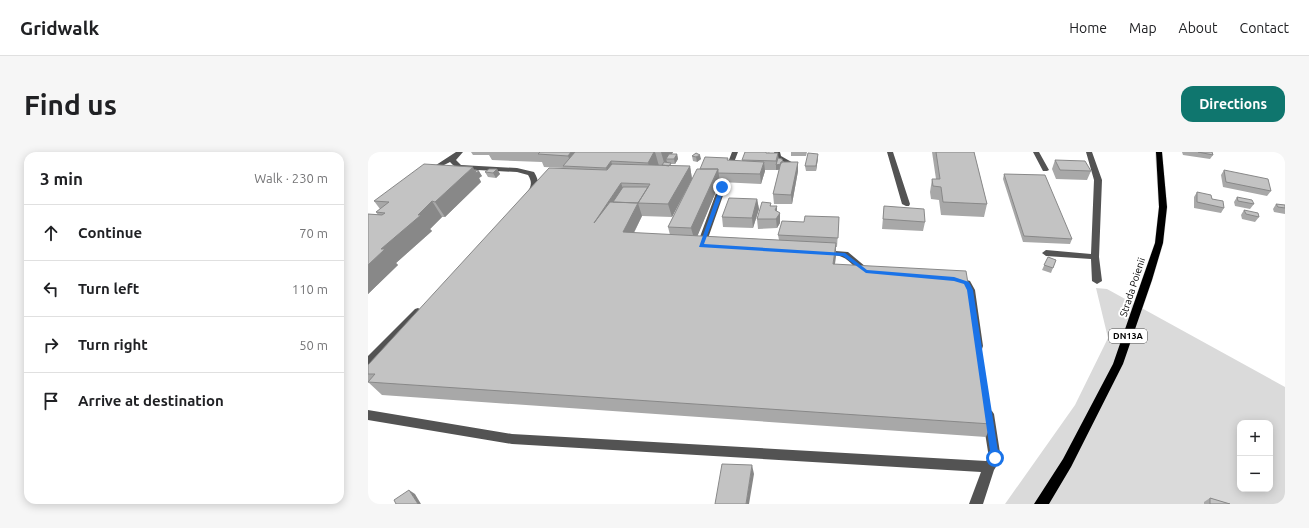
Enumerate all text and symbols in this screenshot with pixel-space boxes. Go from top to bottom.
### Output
text: Gridwalk [20,17,99,39]
text: Home [1069,20,1107,36]
text: Map [1129,20,1157,36]
text: About [1179,20,1218,36]
text: Contact [1240,20,1289,36]
button: Directions [1181,86,1285,122]
text: Find us [24,89,117,120]
text: 3 min [40,169,83,188]
text: Walk · 230 m [254,171,328,185]
route end [713,178,731,196]
icon: ahead [40,222,62,244]
text: Continue [78,224,142,241]
text: 70 m [299,226,328,240]
street label: Strada Poienii [1118,256,1147,318]
icon: left [40,278,62,300]
text: Turn left [78,280,139,297]
text: 110 m [292,282,328,296]
road number: DN13A [1109,329,1147,343]
icon: right [40,334,62,356]
text: Turn right [78,336,148,353]
text: 50 m [299,338,328,352]
icon: arrive [40,390,62,412]
text: Arrive at destination [78,392,224,409]
map controls [1237,420,1273,492]
button: + [1237,420,1273,456]
route start [986,449,1004,467]
button: − [1237,456,1273,492]

